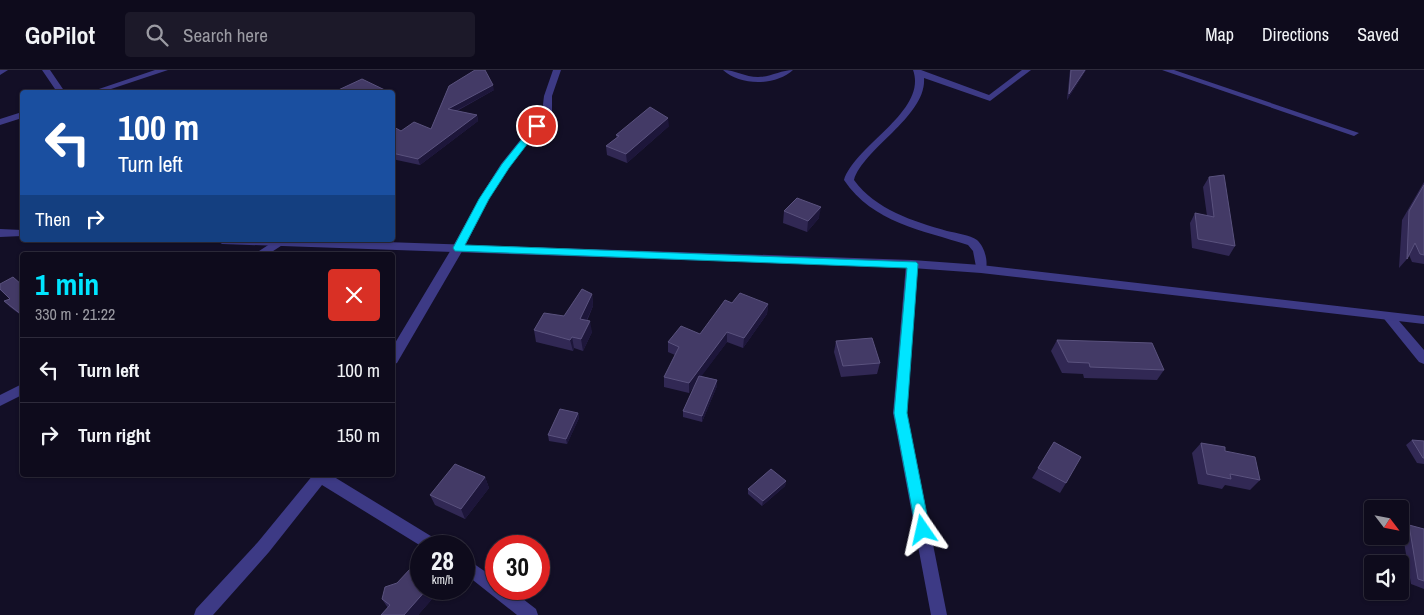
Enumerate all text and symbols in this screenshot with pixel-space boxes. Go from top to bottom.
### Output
search box [125,12,475,57]
text: GoPilot [25,19,95,51]
icon: search [143,21,171,49]
text: Search here [183,22,268,48]
text: Map [1205,22,1234,47]
text: Directions [1262,22,1329,47]
text: Saved [1357,22,1399,47]
text: 100 m [118,104,199,151]
pin [516,105,558,147]
icon: left [35,110,100,175]
icon: arrive [523,112,551,140]
text: Turn left [118,149,183,179]
icon: right [81,205,109,233]
text: Then [35,206,71,232]
text: 1 min [35,264,99,304]
button: close [328,269,380,321]
text: 330 m · 21:22 [35,303,115,325]
icon: left [35,356,63,384]
text: Turn left [78,357,139,383]
text: 100 m [337,357,380,383]
icon: right [35,421,63,449]
text: Turn right [78,422,150,448]
text: 150 m [337,422,380,448]
north arrow [1364,500,1409,545]
map controls [1364,500,1409,600]
position arrow [896,503,948,555]
speed limit sign: 30 [485,535,550,600]
text: 28 [431,544,454,578]
button: sound [1364,555,1409,600]
text: km/h [432,572,453,588]

